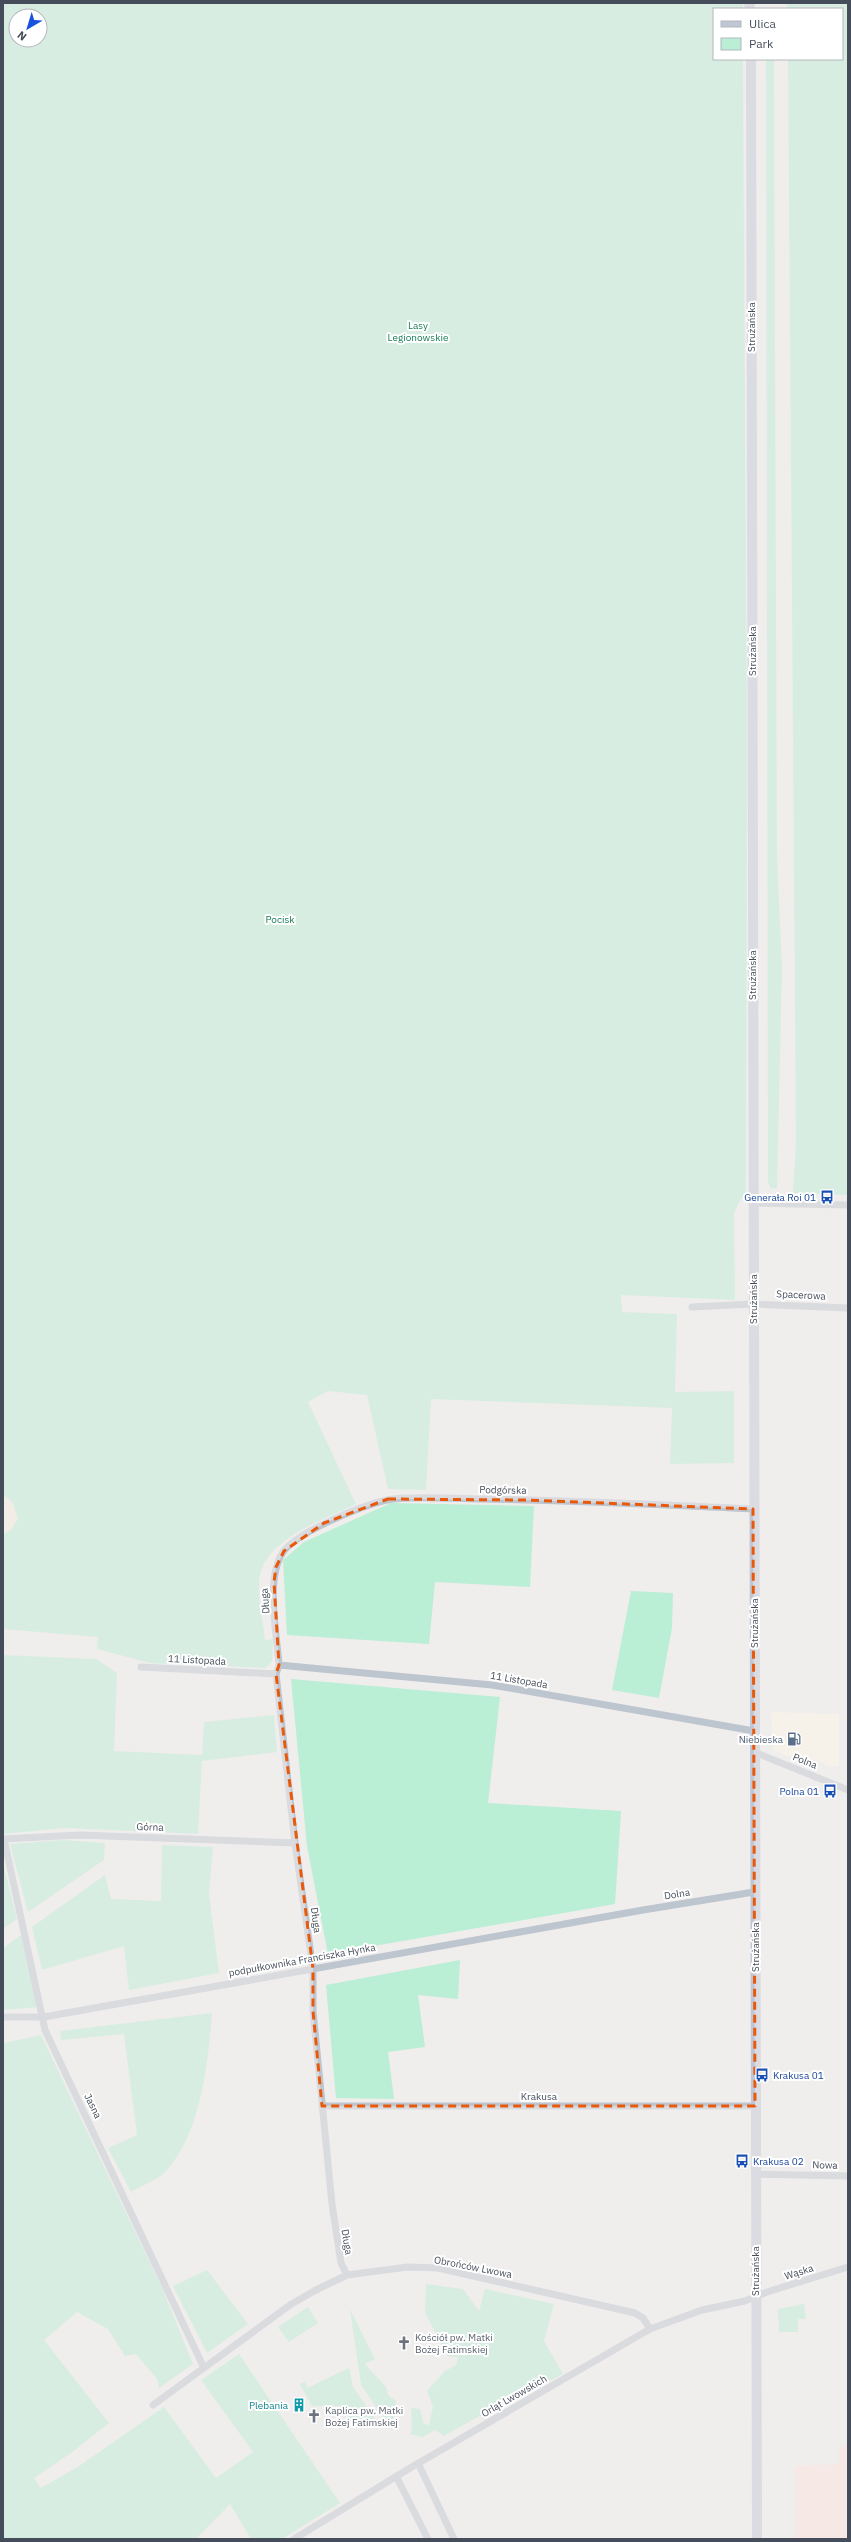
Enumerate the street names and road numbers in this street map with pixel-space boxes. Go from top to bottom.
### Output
street label: Strużańska [745,301,758,352]
street label: Strużańska [746,625,759,676]
street label: Strużańska [746,949,759,1000]
street label: Strużańska [747,1273,760,1324]
street label: Spacerowa [776,1287,827,1303]
street label: Podgórska [479,1483,527,1497]
street label: Długa [258,1587,272,1614]
street label: Strużańska [748,1597,761,1648]
street label: 11 Listopada [168,1652,227,1668]
street label: 11 Listopada [489,1669,549,1692]
street label: Polna [791,1750,820,1772]
street label: Górna [136,1820,164,1834]
street label: Dolna [663,1885,692,1902]
street label: Długa [308,1906,324,1934]
street label: Strużańska [749,1921,762,1972]
street label: podpułkownika Franciszka Hynka [227,1941,377,1979]
street label: Krakusa [521,2090,558,2103]
street label: Jasna [81,2091,105,2121]
street label: Nowa [812,2158,839,2172]
street label: Długa [339,2228,356,2256]
street label: Strużańska [749,2245,762,2296]
street label: Obrońców Lwowa [433,2253,514,2281]
street label: Wąska [783,2261,816,2283]
street label: Orląt Lwowskich [479,2372,549,2420]

